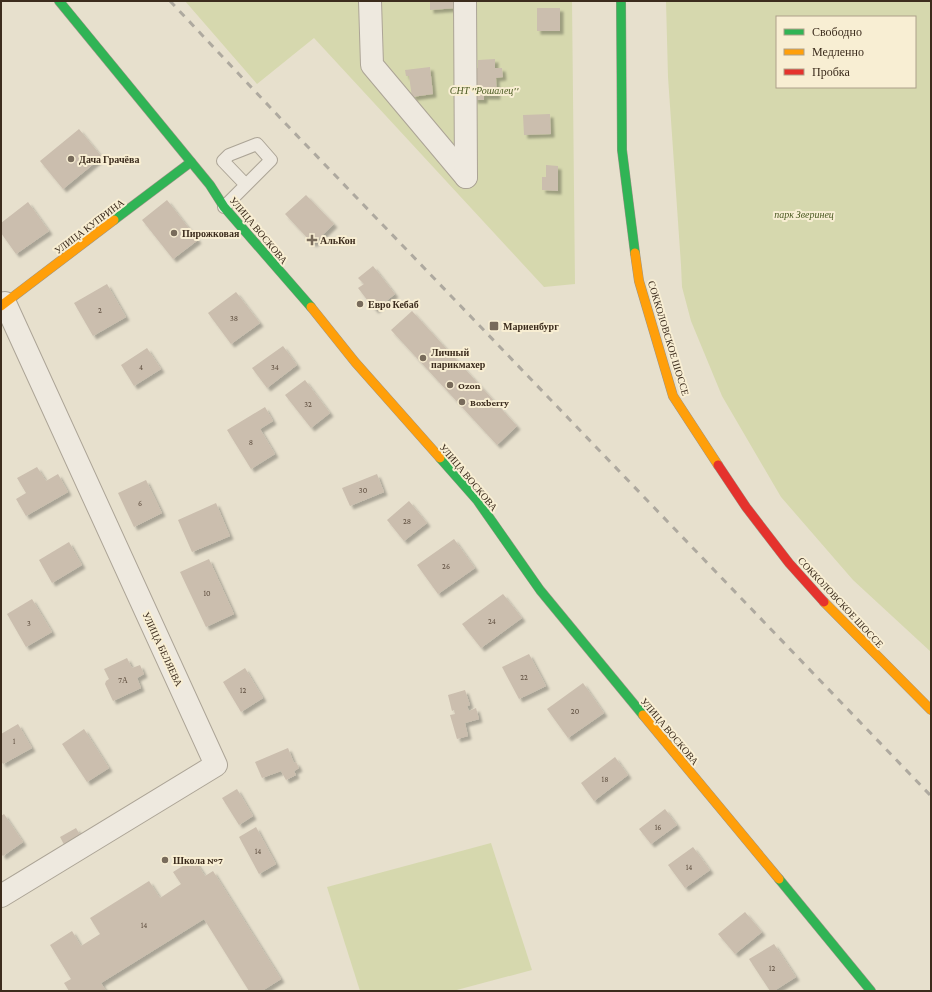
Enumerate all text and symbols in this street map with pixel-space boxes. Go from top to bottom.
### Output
legend [776,16,916,88]
text: Свободно [812,25,862,39]
text: Медленно [812,45,864,59]
text: Пробка [812,65,850,79]
park label: СНТ ''Рошалец'' [450,85,519,96]
marker: Дача Грачёва [66,154,76,164]
place label: Дача Грачёва [79,154,139,165]
street label: УЛИЦА ВОСКОВА [227,195,290,267]
street label: УЛИЦА КУПРИНА [52,196,127,256]
park label: парк Зверинец [774,209,834,220]
marker: Пирожковая [169,228,179,238]
place label: Пирожковая [182,228,240,239]
marker: АльКон [307,235,317,245]
place label: АльКон [320,235,356,246]
street label: СОККОЛОВСКОЕ ШОССЕ [646,279,691,397]
marker: Евро Кебаб [355,299,365,309]
place label: Евро Кебаб [368,299,419,310]
house number: 2 [98,306,102,315]
house number: 38 [230,314,238,323]
marker: Мариенбург [488,320,500,332]
place label: Мариенбург [503,321,559,332]
place label: Личный парикмахер [431,347,486,370]
marker: Личный парикмахер [418,353,428,363]
house number: 4 [139,363,143,372]
house number: 34 [271,363,279,372]
marker: Ozon [445,380,455,390]
place label: Ozon [458,380,481,391]
marker: Boxberry [457,397,467,407]
place label: Boxberry [470,397,509,408]
house number: 32 [304,400,312,409]
house number: 8 [249,438,253,447]
street label: УЛИЦА ВОСКОВА [437,442,500,514]
house number: 30 [359,486,368,495]
house number: 6 [138,499,142,508]
house number: 28 [403,517,411,526]
street label: СОККОЛОВСКОЕ ШОССЕ [796,555,885,650]
house number: 26 [442,562,450,571]
house number: 10 [203,589,211,598]
street label: УЛИЦА БЕЛЯЕВА [140,610,185,689]
house number: 24 [488,617,496,626]
house number: 3 [27,619,31,628]
house number: 22 [520,673,528,682]
house number: 7А [118,676,128,685]
house number: 12 [240,686,246,695]
street label: УЛИЦА ВОСКОВА [638,696,701,768]
house number: 20 [571,707,580,716]
house number: 1 [13,737,16,746]
house number: 18 [602,775,608,784]
house number: 16 [655,823,661,832]
house number: 14 [255,847,261,856]
marker: Школа №7 [160,855,170,865]
place label: Школа №7 [173,855,223,866]
house number: 14 [686,863,692,872]
house number: 14 [141,921,147,930]
house number: 12 [769,964,775,973]

